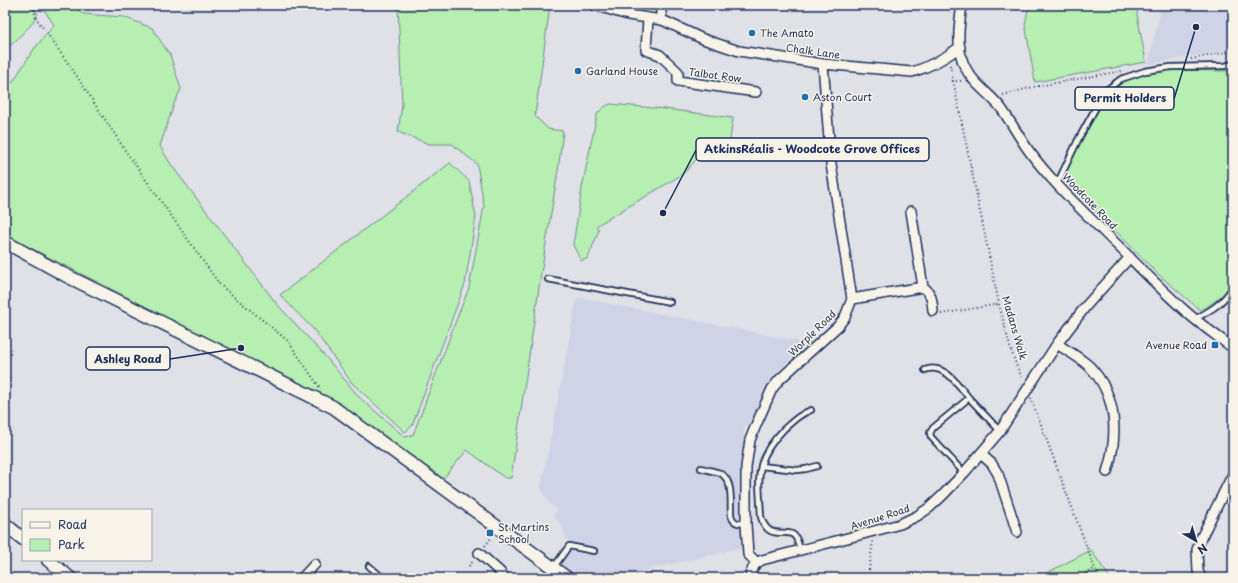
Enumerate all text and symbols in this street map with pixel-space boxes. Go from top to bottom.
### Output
place label: The Amato [760,25,814,40]
marker: The Amato [747,28,757,38]
street label: Chalk Lane [785,39,842,62]
place label: Garland House [586,63,659,78]
street label: Talbot Row [688,63,743,86]
marker: Garland House [573,66,583,76]
callout: Permit Holders [1075,87,1174,110]
place label: Aston Court [813,89,872,104]
text: Permit Holders [1084,89,1166,106]
marker: Aston Court [800,92,810,102]
callout: AtkinsRéalis - Woodcote Grove Offices [696,138,929,161]
text: AtkinsRéalis - Woodcote Grove Offices [704,140,921,157]
street label: Woodcote Road [1059,169,1121,232]
street label: Madans Walk [999,294,1032,362]
street label: Worple Road [785,306,839,359]
place label: Avenue Road [1145,337,1207,352]
marker: Avenue Road [1210,340,1220,350]
callout: Ashley Road [86,347,170,370]
text: Ashley Road [93,350,162,367]
street label: Avenue Road [848,500,912,533]
legend [22,509,152,561]
text: Road [58,515,87,533]
place label: St Martins School [498,519,549,546]
north arrow [1176,521,1216,561]
marker: St Martins School [485,528,495,538]
text: Park [58,535,85,553]
text: N [1194,540,1211,559]

